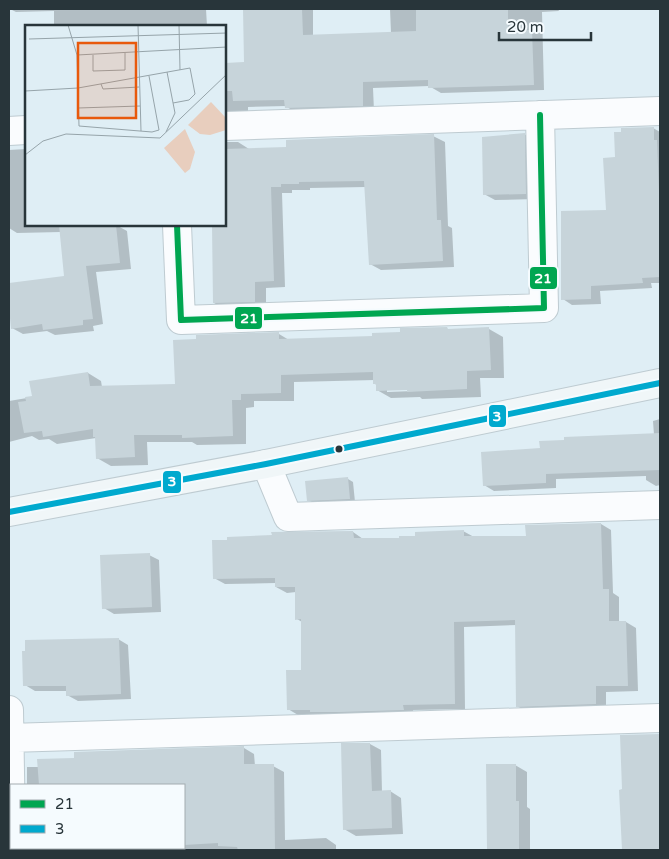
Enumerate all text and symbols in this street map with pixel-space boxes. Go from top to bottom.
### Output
scale bar [499,10,592,42]
text: 20 m [507,18,544,36]
inset map [25,25,226,226]
line badge: 21 [529,266,558,290]
text: 21 [534,270,552,287]
line badge: 21 [234,306,263,330]
text: 21 [240,310,258,327]
line badge: 3 [488,404,507,428]
text: 3 [493,408,502,425]
unlabelled marker [334,444,344,454]
line badge: 3 [162,470,182,494]
text: 3 [168,473,177,490]
legend [10,784,185,849]
text: 21 [55,795,74,813]
text: 3 [55,820,64,838]

